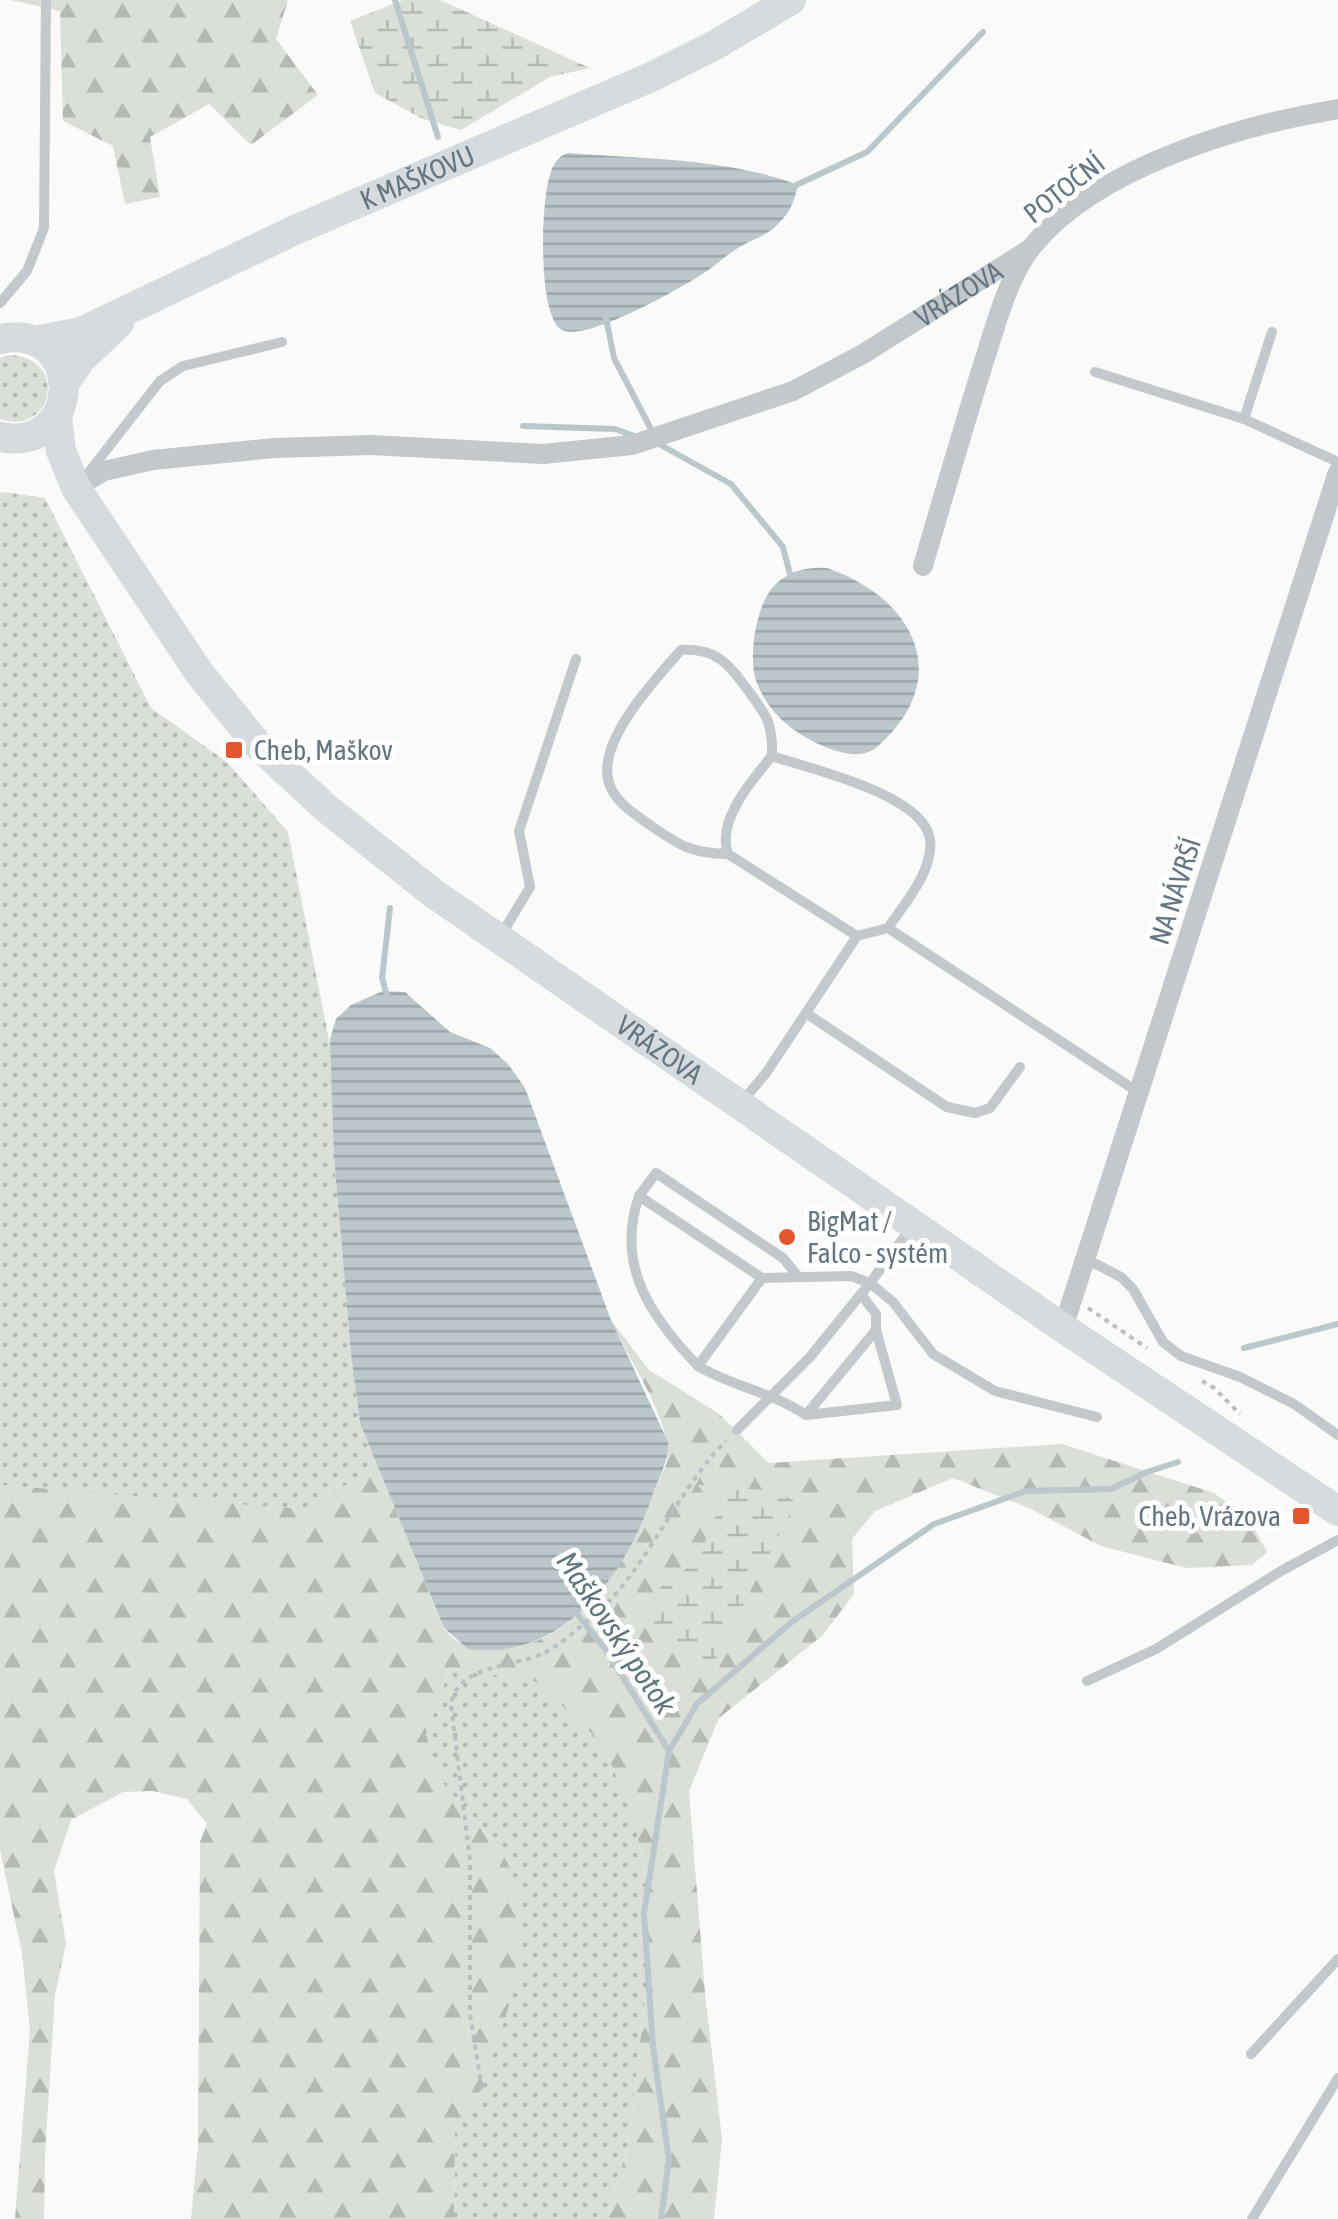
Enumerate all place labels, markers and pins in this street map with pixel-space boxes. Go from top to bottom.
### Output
place label: Cheb, Maškov [254,734,393,766]
marker: Cheb, Maškov [223,739,245,761]
place label: BigMat / Falco - systém [807,1205,948,1269]
marker: BigMat / Falco - systém [776,1226,798,1248]
place label: Cheb, Vrázova [1139,1500,1281,1532]
marker: Cheb, Vrázova [1290,1505,1312,1527]

